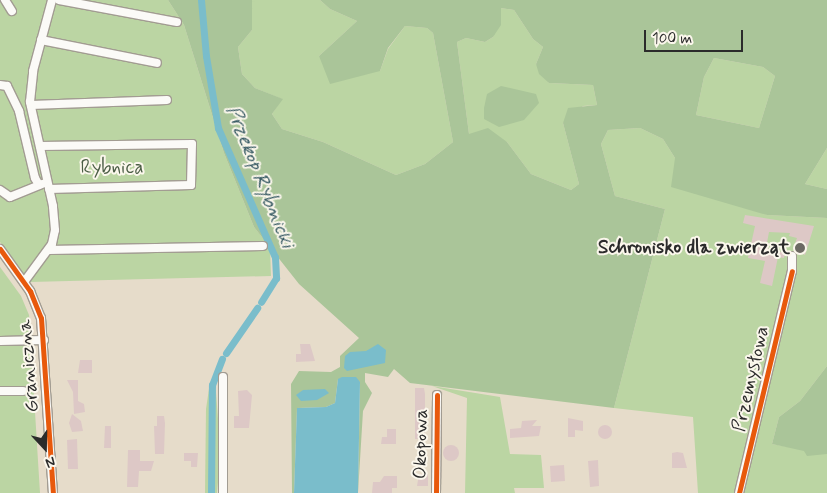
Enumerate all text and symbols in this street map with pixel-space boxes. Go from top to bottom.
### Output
scale bar [647,20,746,52]
text: 100 m [652,29,692,49]
water label: Przekop Rybnicki [222,106,298,248]
park label: Rybnica [81,157,143,179]
place label: Schronisko dla zwierząt [600,237,790,259]
marker: Schronisko dla zwierząt [794,242,806,254]
street label: Graniczna [14,319,44,413]
street label: Przemysłowa [728,324,774,434]
street label: Okopowa [409,409,433,479]
north arrow [20,423,70,473]
text: N [43,452,58,472]

